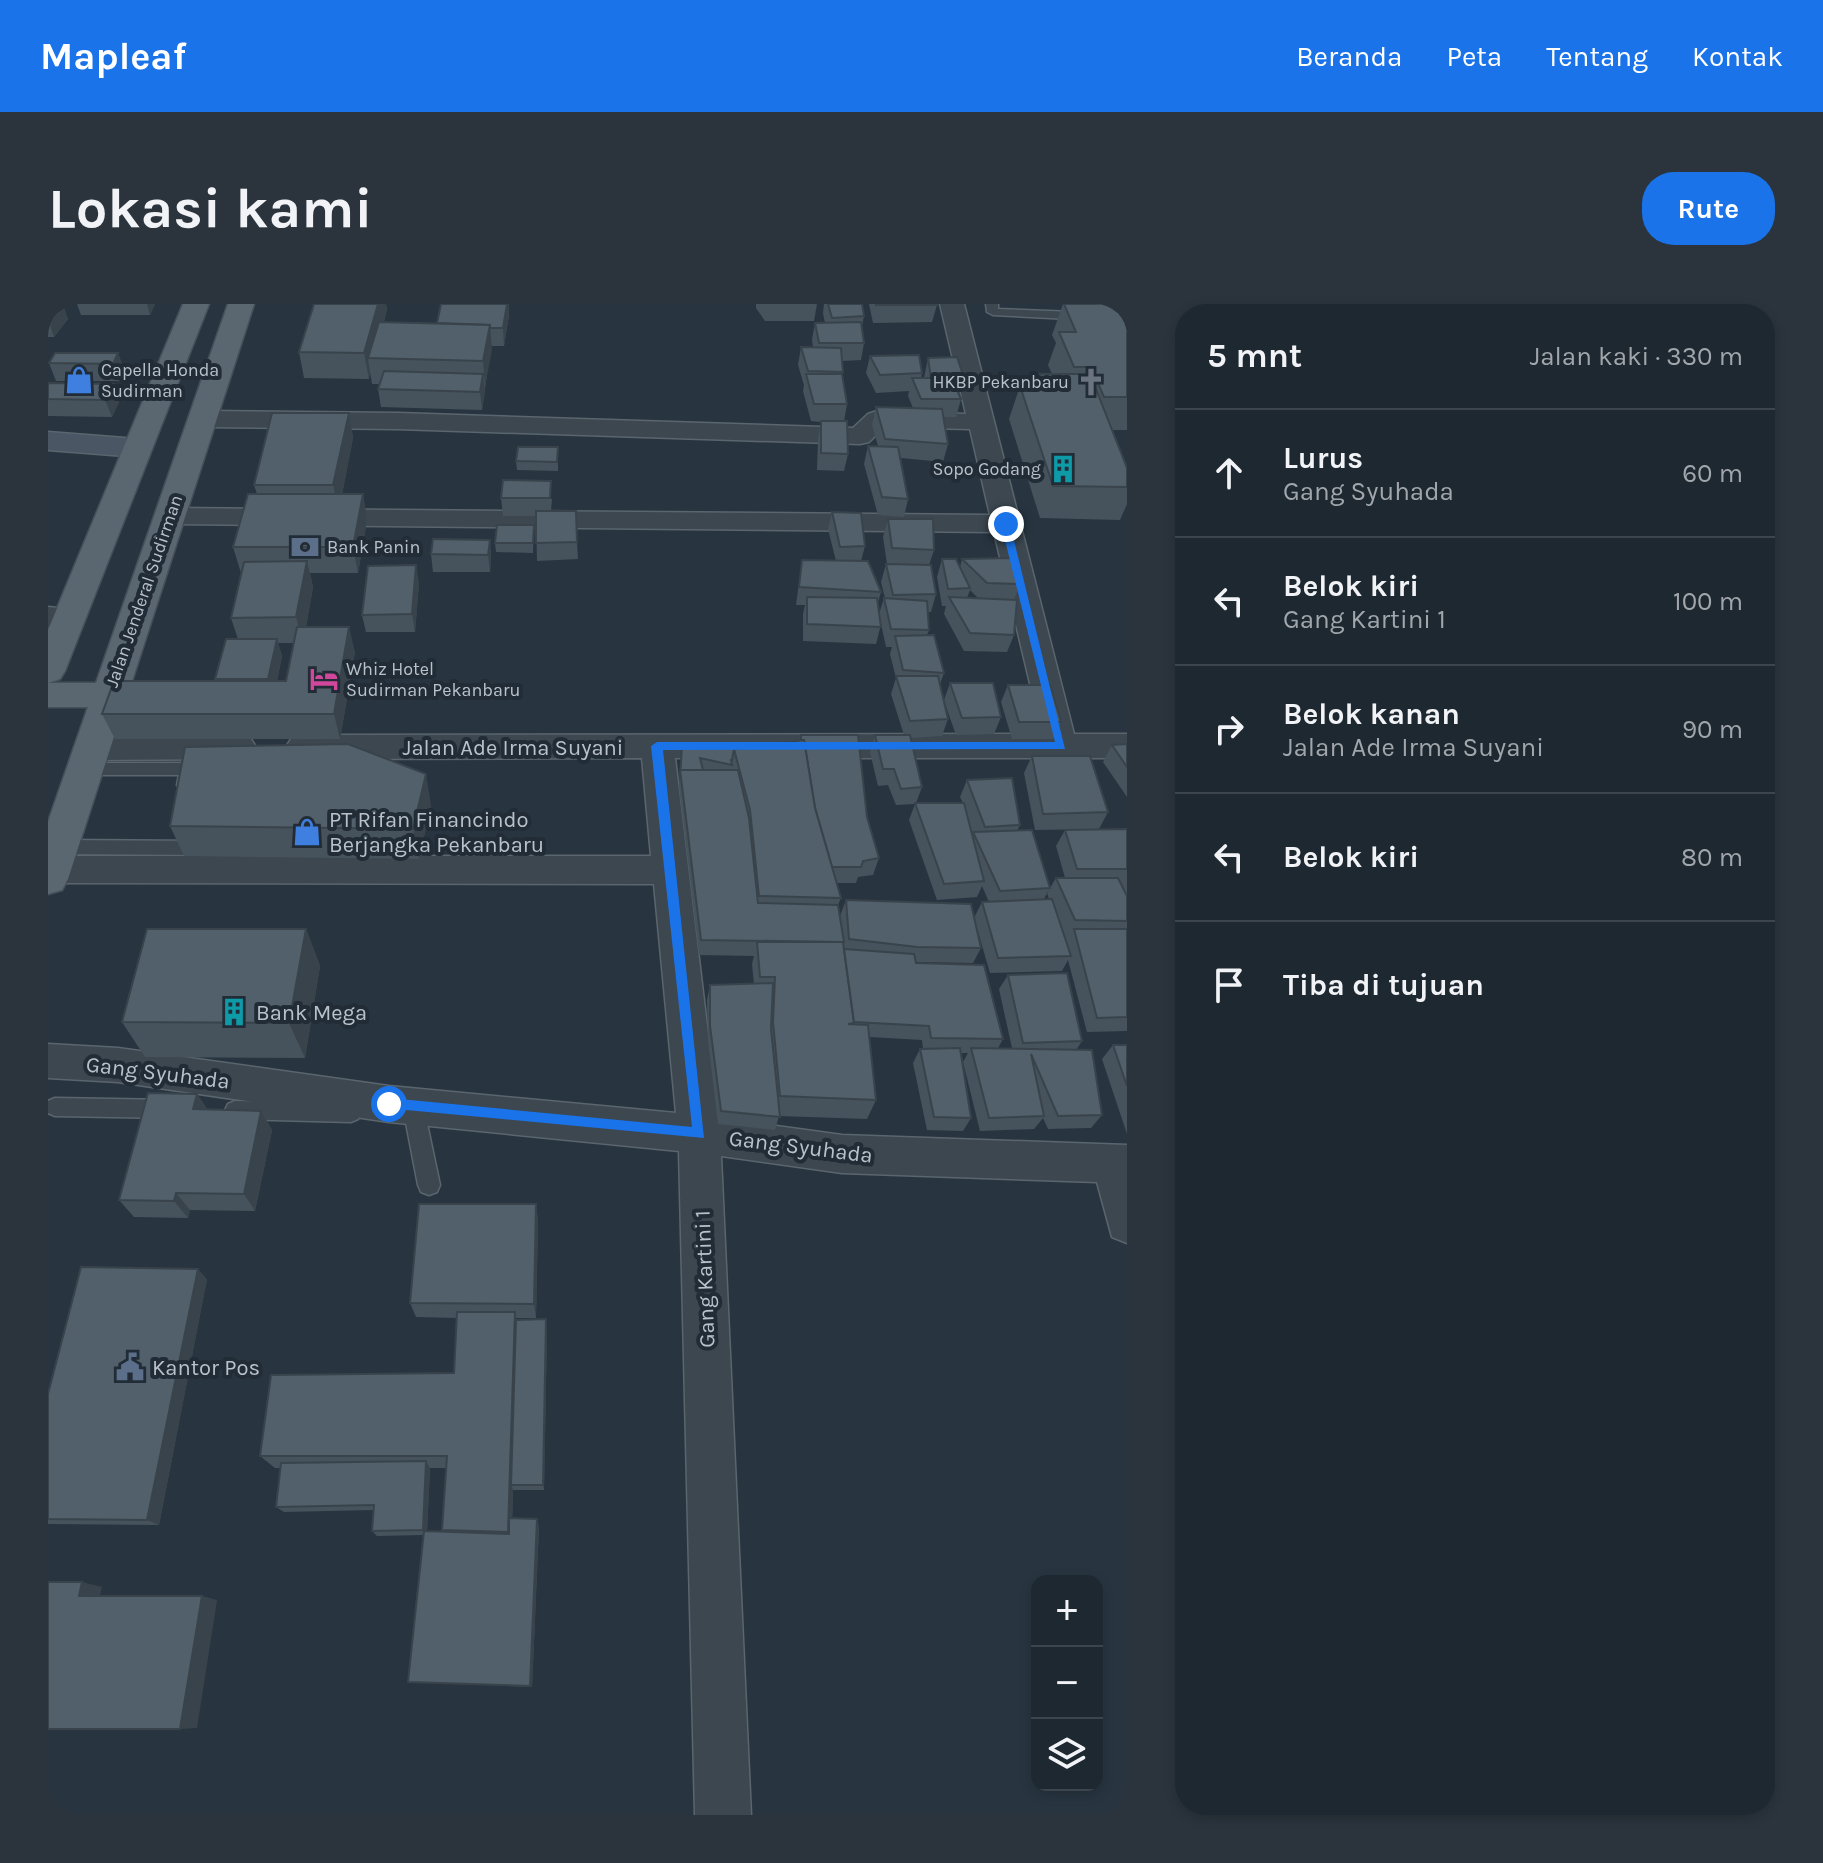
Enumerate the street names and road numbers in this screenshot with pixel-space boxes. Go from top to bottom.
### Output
street label: Jalan Jenderal Sudirman [101,492,187,690]
street label: Jalan Ade Irma Suyani [403,735,623,761]
street label: Gang Syuhada [85,1051,231,1095]
street label: Gang Syuhada [728,1125,874,1169]
street label: Gang Kartini 1 [690,1210,720,1348]

